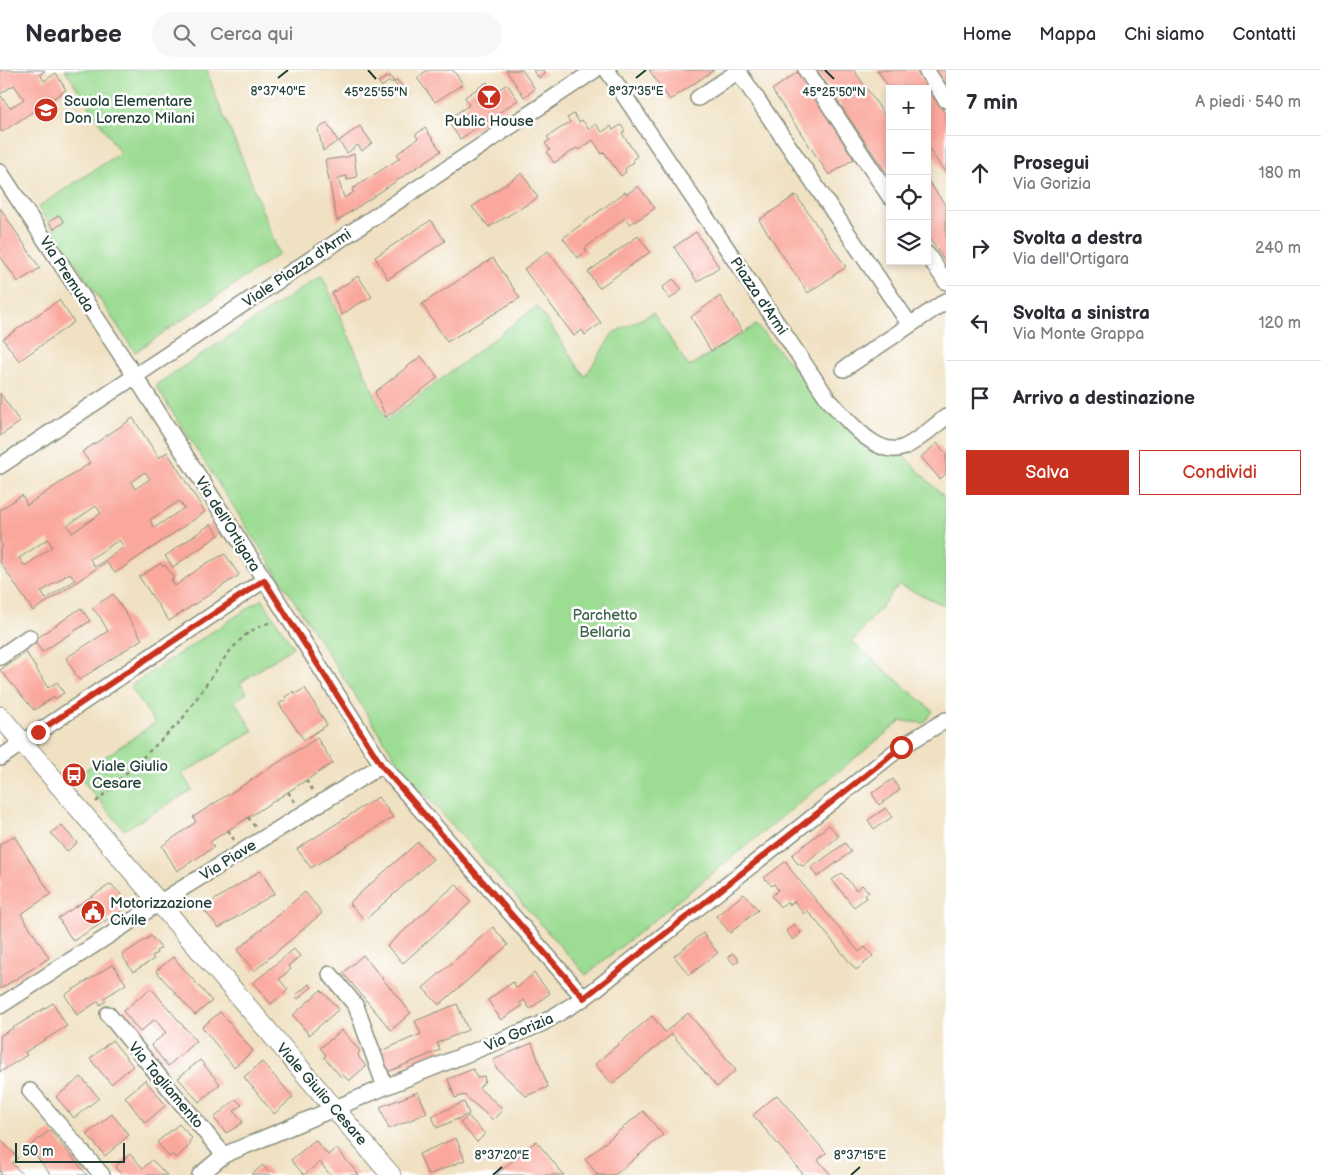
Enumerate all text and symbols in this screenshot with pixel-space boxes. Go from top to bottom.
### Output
search box [152,12,502,57]
text: Nearbee [25,20,122,49]
icon: search [170,21,198,49]
text: Cerca qui [210,23,293,46]
text: Home [962,24,1011,45]
text: Mappa [1039,24,1096,45]
text: Chi siamo [1124,24,1204,45]
text: Contatti [1232,24,1296,45]
text: 8°37'40"E [250,84,306,99]
bar icon: Public House [476,84,502,110]
text: 8°37'35"E [608,84,664,99]
text: 45°25'55"N [344,85,408,100]
text: 45°25'50"N [802,85,866,100]
map controls [886,85,931,265]
button: + [886,85,931,130]
text: 7 min [966,90,1018,115]
place label: Scuola Elementare Don Lorenzo Milani [64,92,195,128]
text: A piedi · 540 m [1195,93,1301,112]
school or university icon: Scuola Elementare Don Lorenzo Milani [33,97,59,123]
place label: Public House [444,112,534,131]
button: − [886,130,931,175]
text: Prosegui [1013,152,1089,175]
icon: ahead [966,159,994,187]
text: 180 m [1259,164,1301,183]
button: locate [886,175,931,220]
text: Via Gorizia [1013,175,1091,194]
button: layers [886,220,931,265]
street label: Viale Piazza d'Armi [239,225,355,312]
text: Svolta a destra [1013,227,1143,250]
street label: Via Premuda [35,233,98,316]
icon: right [966,234,994,262]
text: 240 m [1255,239,1301,258]
text: Via dell'Ortigara [1013,250,1129,269]
street label: Piazza d'Armi [726,254,792,339]
text: Svolta a sinistra [1013,302,1150,325]
icon: left [966,309,994,337]
text: 120 m [1258,314,1301,333]
text: Via Monte Grappa [1013,325,1144,344]
icon: arrive [966,384,994,412]
text: Arrivo a destinazione [1013,387,1195,410]
button: Salva [966,450,1129,495]
button: Condividi [1139,450,1301,495]
street label: Via dell'Ortigara [191,473,264,575]
park label: Parchetto Bellaria [573,606,637,642]
route end [27,721,50,744]
route start [890,736,913,759]
place label: Viale Giulio Cesare [92,757,168,793]
bus stop icon: Viale Giulio Cesare [61,762,87,788]
street label: Via Piave [197,836,260,885]
place label: Motorizzazione Civile [110,894,212,930]
public building icon: Motorizzazione Civile [80,899,106,925]
street label: Via Gorizia [482,1009,556,1056]
street label: Via Tagliamento [124,1038,207,1133]
street label: Viale Giulio Cesare [272,1039,371,1149]
scale bar [15,1140,125,1163]
text: 50 m [22,1143,54,1160]
text: 8°37'20"E [474,1148,530,1163]
text: 8°37'15"E [834,1148,886,1163]

